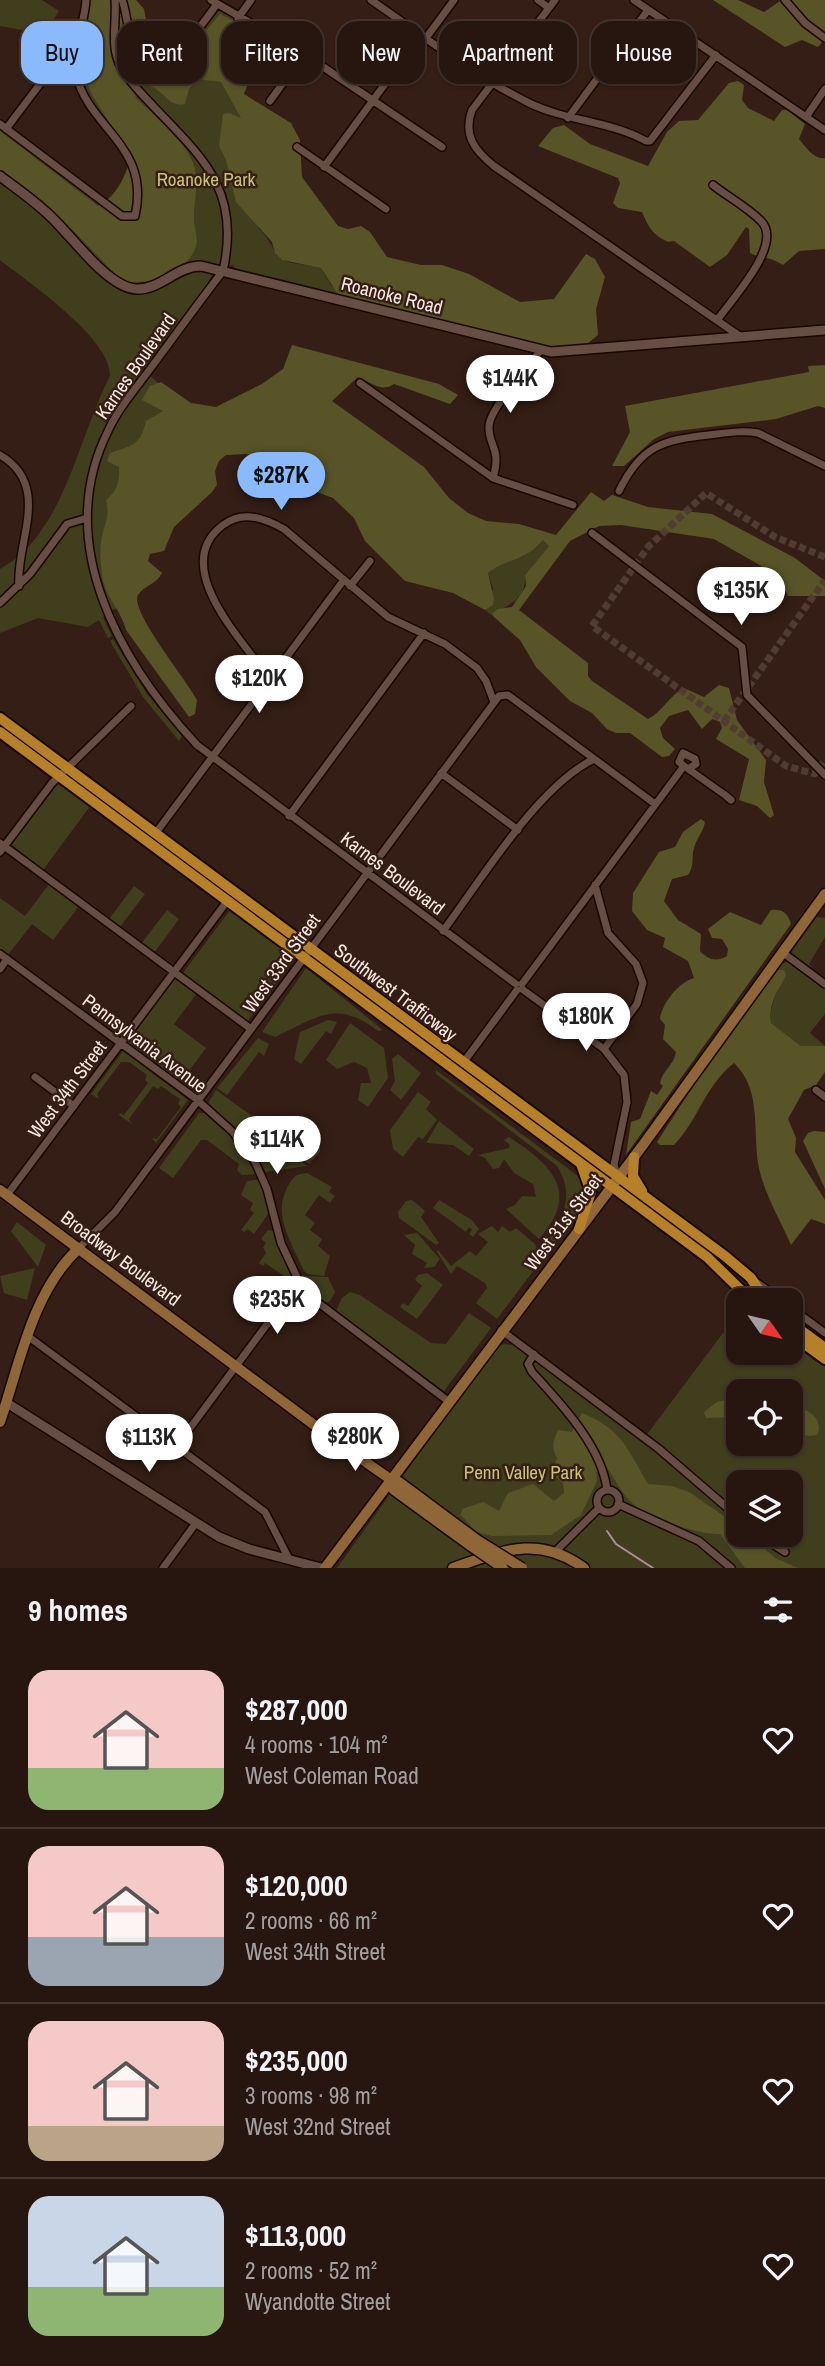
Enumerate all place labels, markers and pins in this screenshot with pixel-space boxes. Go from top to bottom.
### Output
pin: $144K [461,356,559,415]
pin: $287K [232,452,330,512]
pin: $135K [692,568,790,627]
pin: $120K [210,656,308,715]
pin: $180K [537,993,635,1053]
pin: $114K [228,1116,326,1176]
pin: $235K [228,1276,326,1336]
pin: $113K [100,1414,198,1474]
pin: $280K [306,1414,404,1473]

